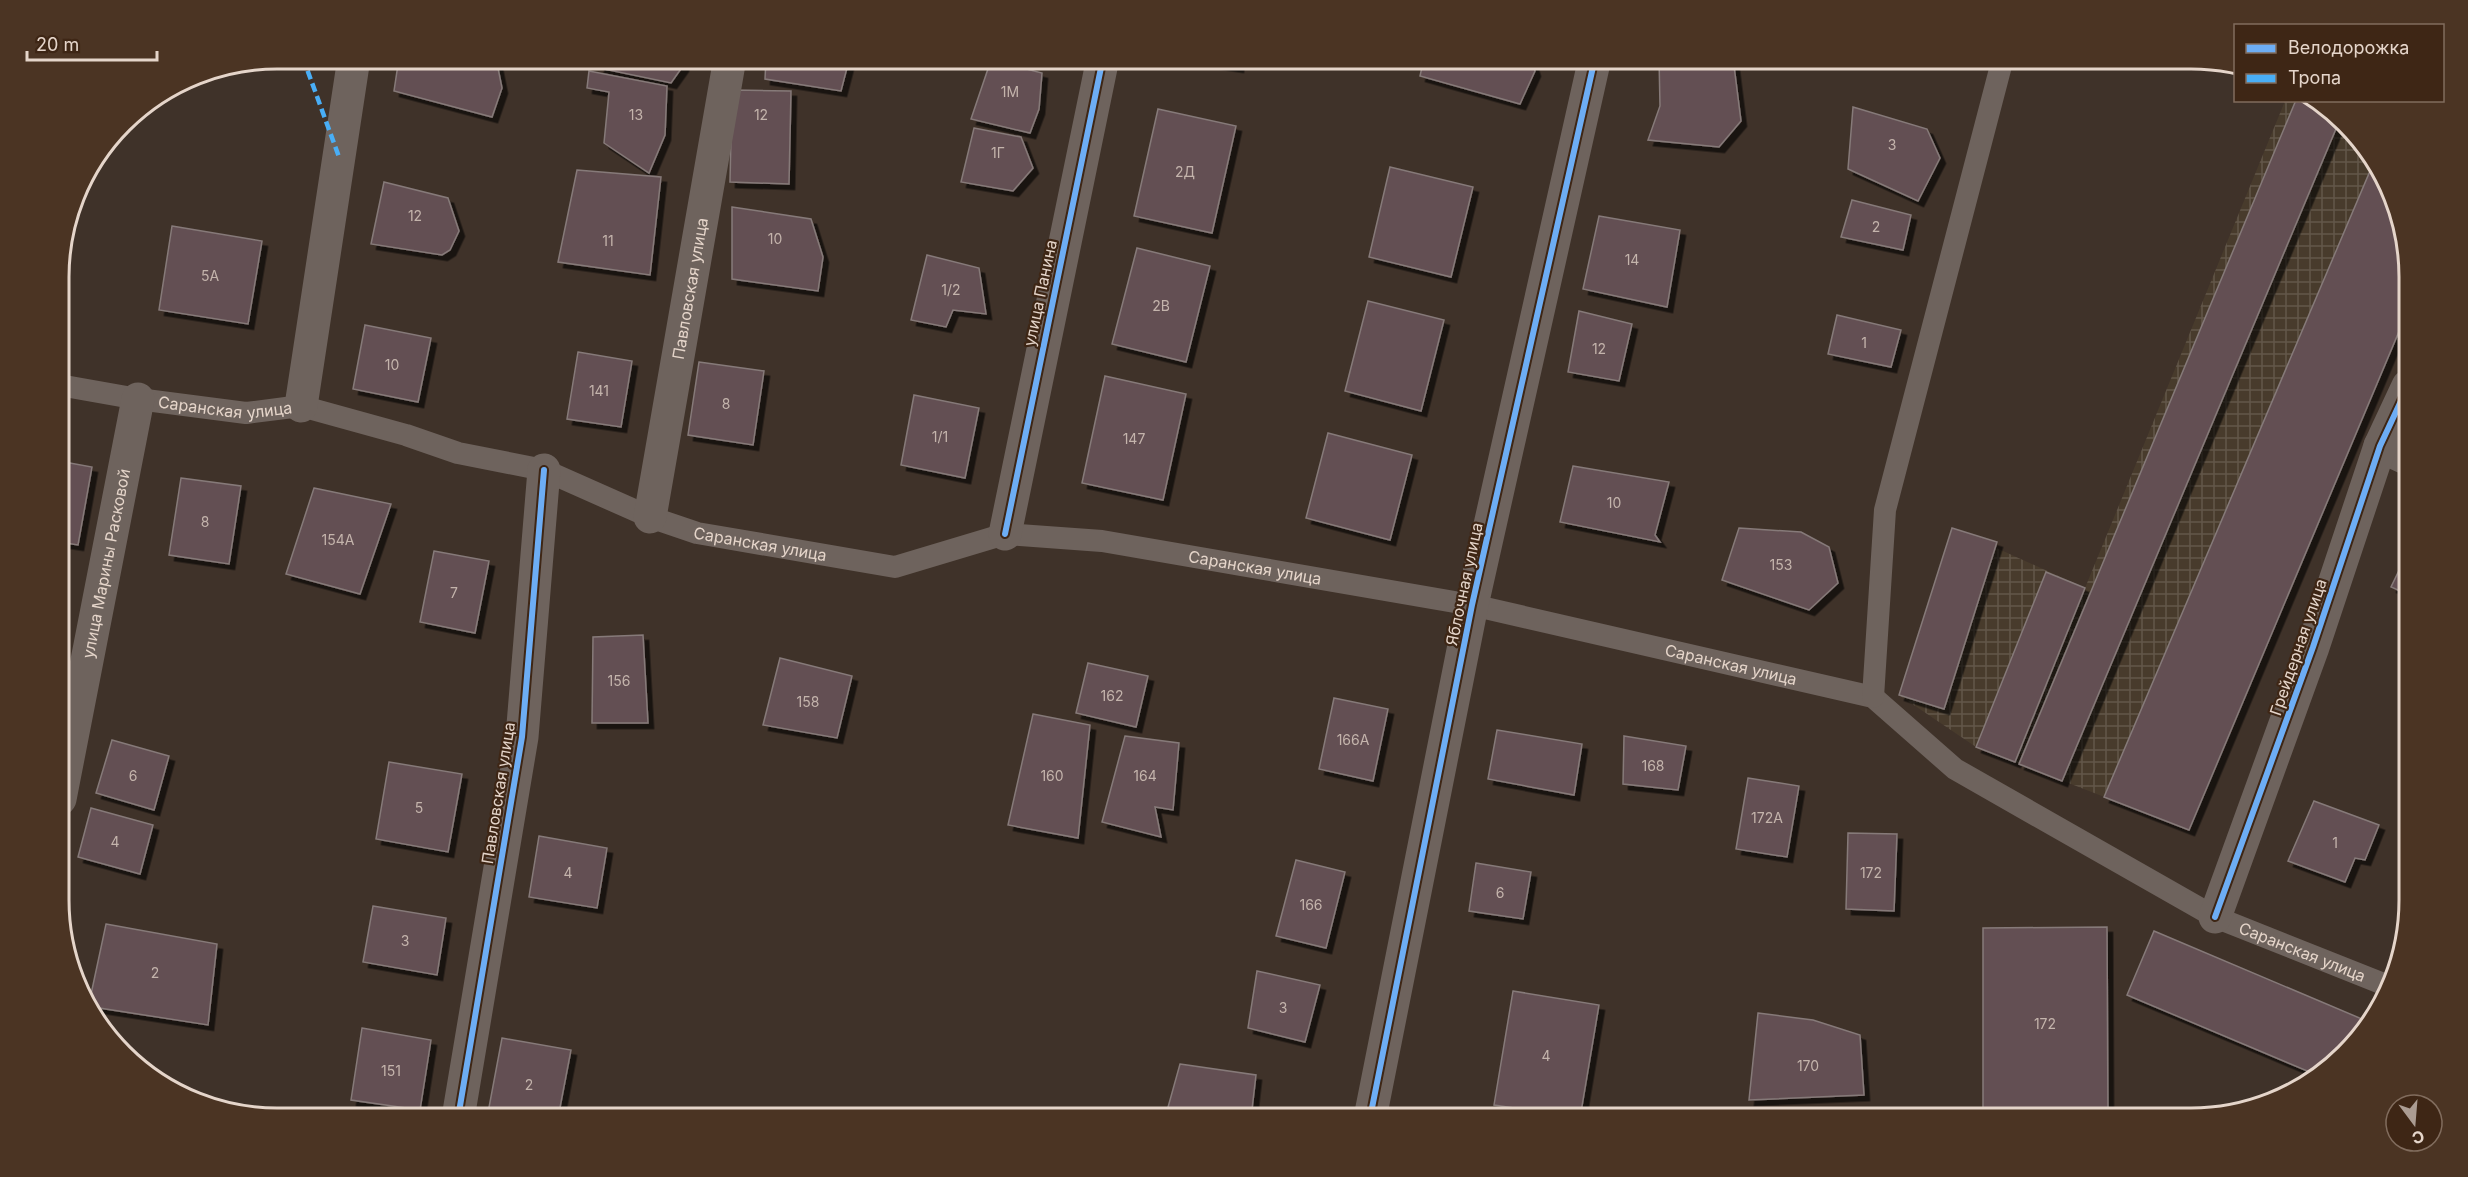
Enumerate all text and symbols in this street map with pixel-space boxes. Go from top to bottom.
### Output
scale bar [27,24,158,62]
legend [2234,24,2444,102]
text: 20 m [36,34,79,55]
text: Велодорожка [2288,37,2409,58]
text: Тропа [2288,67,2341,88]
house number: 1М [1001,83,1019,100]
house number: 13 [629,106,643,123]
house number: 12 [754,106,768,123]
house number: 3 [1888,136,1896,153]
house number: 1Г [991,144,1005,161]
house number: 2Д [1175,163,1195,180]
house number: 12 [408,207,422,224]
street label: Павловская улица [668,216,712,361]
house number: 2 [1872,218,1880,235]
house number: 10 [768,230,782,247]
house number: 11 [602,232,614,249]
street label: улица Панина [1019,238,1061,348]
house number: 14 [1625,251,1639,268]
house number: 5А [201,267,219,284]
house number: 1/2 [941,281,961,298]
house number: 2В [1152,297,1170,314]
house number: 1 [1861,334,1867,351]
house number: 12 [1592,340,1606,357]
house number: 10 [385,356,399,373]
house number: 141 [589,382,609,399]
street label: Саранская улица [157,392,293,423]
house number: 8 [722,395,730,412]
house number: 1/1 [932,428,948,445]
house number: 147 [1123,430,1145,447]
street label: улица Марины Расковой [78,467,134,660]
house number: 10 [1607,494,1621,511]
house number: 8 [201,513,209,530]
street label: Яблочная улица [1441,521,1487,647]
street label: Саранская улица [692,523,828,565]
house number: 154А [322,531,355,548]
street label: Саранская улица [1187,546,1323,589]
house number: 153 [1770,556,1792,573]
street label: Грейдерная улица [2265,576,2331,718]
house number: 7 [450,584,458,601]
street label: Саранская улица [1663,640,1799,689]
house number: 156 [608,672,630,689]
house number: 162 [1101,687,1123,704]
house number: 158 [797,693,819,710]
street label: Павловская улица [477,721,519,865]
house number: 166А [1337,731,1370,748]
house number: 168 [1641,757,1665,774]
house number: 6 [129,767,137,784]
house number: 160 [1040,767,1064,784]
house number: 164 [1133,767,1157,784]
house number: 5 [415,799,423,816]
house number: 172А [1751,809,1783,826]
house number: 4 [110,833,120,850]
house number: 1 [2332,834,2338,851]
house number: 4 [563,864,573,881]
house number: 172 [1860,864,1882,881]
house number: 6 [1496,884,1504,901]
house number: 166 [1299,896,1323,913]
street label: Саранская улица [2236,918,2369,986]
house number: 3 [401,932,409,949]
house number: 2 [151,964,159,981]
house number: 3 [1279,999,1287,1016]
house number: 172 [2034,1015,2056,1032]
house number: 4 [1541,1047,1551,1064]
house number: 170 [1797,1057,1819,1074]
house number: 151 [381,1062,401,1079]
house number: 2 [525,1076,533,1093]
north arrow [2384,1093,2444,1153]
text: С [2410,1126,2427,1149]

